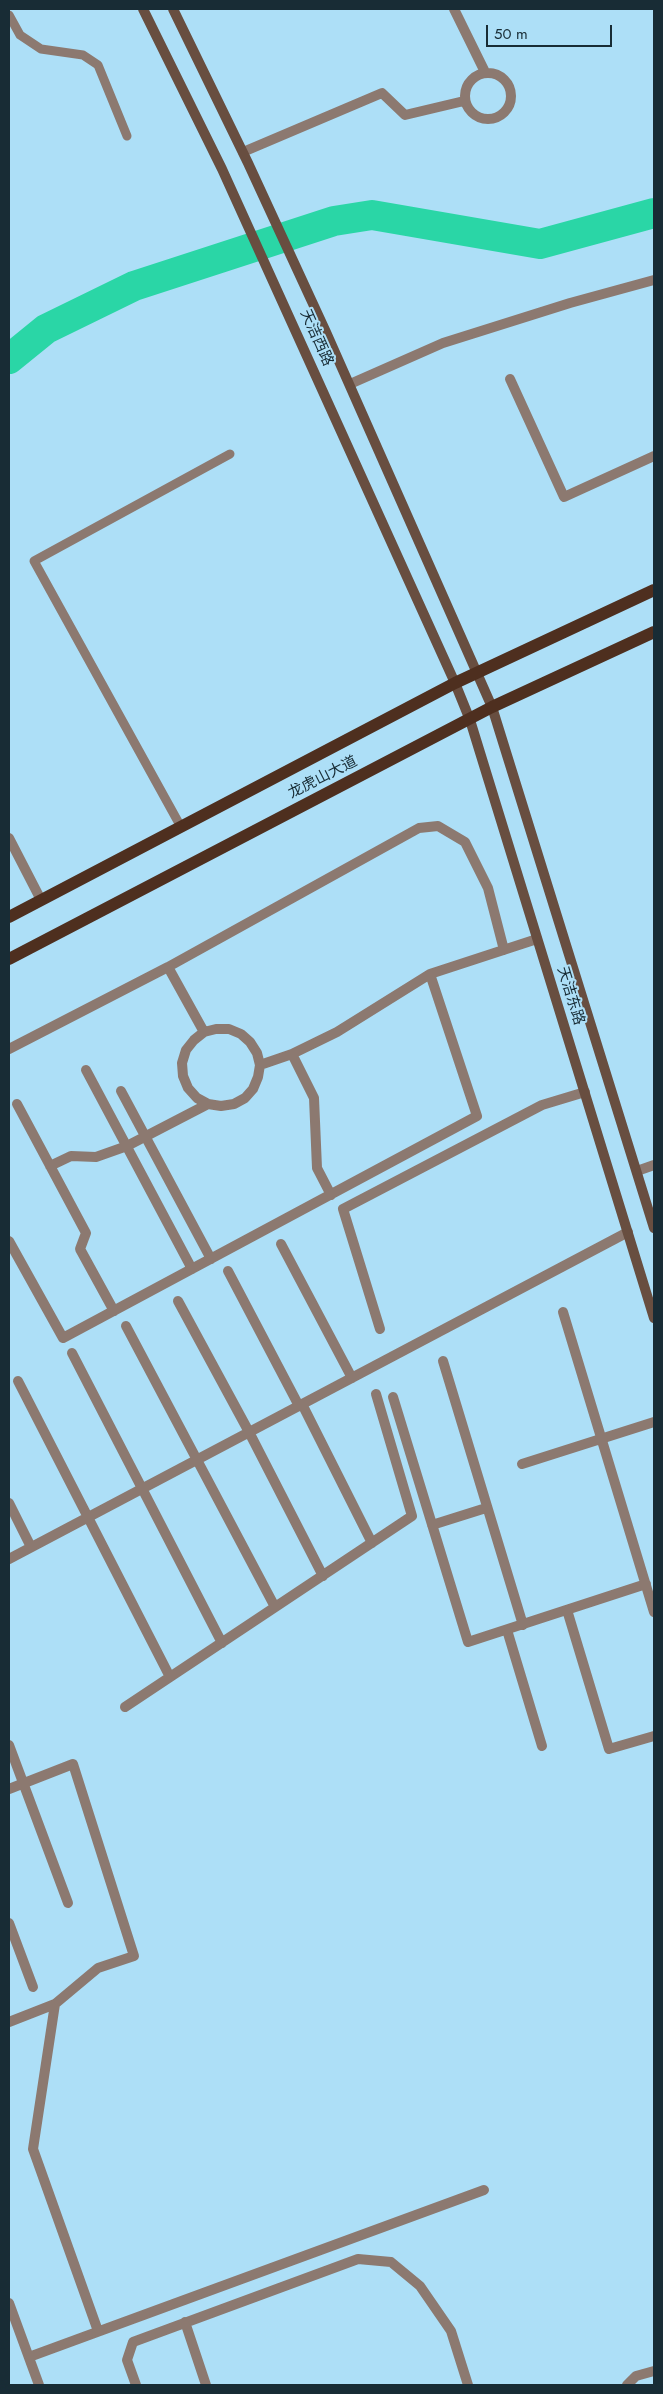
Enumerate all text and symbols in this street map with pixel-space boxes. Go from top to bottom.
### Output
scale bar [488,15,614,47]
text: 50 m [494,23,528,45]
street label: 天洁西路 [296,307,336,369]
street label: 龙虎山大道 [286,753,360,803]
street label: 天洁东路 [553,965,587,1027]

